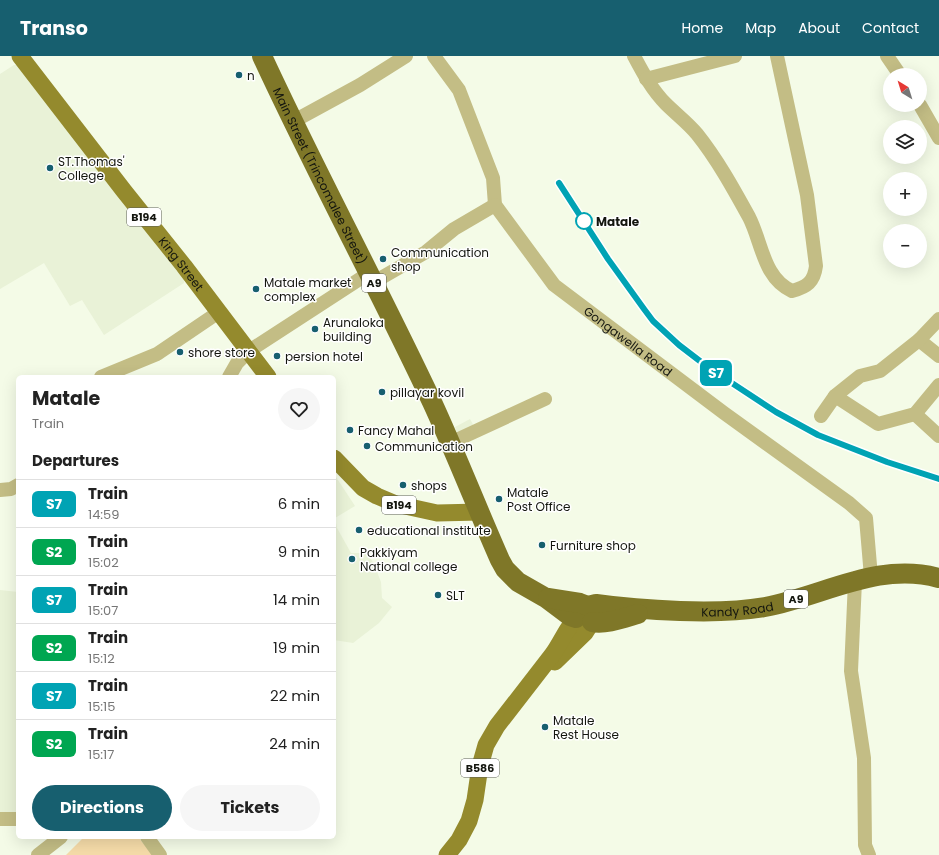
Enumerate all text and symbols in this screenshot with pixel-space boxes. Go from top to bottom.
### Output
text: Transo [20,15,88,42]
text: Home [681,18,723,38]
text: Map [745,18,776,38]
text: About [798,18,840,38]
text: Contact [862,18,919,38]
place label: n [247,67,255,84]
north arrow [883,68,927,112]
map controls [883,68,927,268]
marker: n [234,70,244,80]
street label: Main Street (Trincomalee Street) [269,85,371,267]
button: layers [883,120,927,164]
place label: ST.Thomas' College [58,153,125,184]
marker: ST.Thomas' College [45,163,55,173]
button: + [883,172,927,216]
road number: B194 [127,208,161,226]
marker: Matale [575,212,593,230]
place label: Matale [596,213,640,230]
button: − [883,224,927,268]
street label: King Street [155,233,208,294]
place label: Communication shop [391,244,489,275]
marker: Communication shop [378,254,388,264]
place label: Matale market complex [264,274,351,305]
road number: A9 [362,274,386,292]
marker: Matale market complex [251,284,261,294]
street label: Gongawella Road [581,302,676,380]
place label: Arunaloka building [323,314,384,345]
marker: Arunaloka building [310,324,320,334]
place label: shore store [188,344,255,361]
marker: shore store [175,347,185,357]
place label: persion hotel [285,348,363,365]
marker: persion hotel [272,351,282,361]
line badge: S7 [698,360,734,386]
text: S7 [708,363,724,383]
place label: pillayar kovil [390,384,464,401]
text: Matale [32,385,100,412]
marker: pillayar kovil [377,387,387,397]
button: heart [278,388,320,430]
text: Train [32,414,64,433]
place label: Fancy Mahal [358,422,434,439]
marker: Fancy Mahal [345,425,355,435]
place label: Communication [375,438,473,455]
marker: Communication [362,441,372,451]
text: Departures [32,450,119,471]
place label: shops [411,477,447,494]
marker: shops [398,480,408,490]
text: Train [88,483,128,504]
place label: Matale Post Office [507,484,570,515]
text: 6 min [278,493,320,514]
text: S7 [46,494,62,514]
marker: Matale Post Office [494,494,504,504]
road number: B194 [382,496,416,514]
text: 14:59 [88,505,119,524]
place label: educational institute [367,522,491,539]
marker: educational institute [354,525,364,535]
text: Train [88,531,128,552]
place label: Furniture shop [550,537,636,554]
marker: Furniture shop [537,540,547,550]
text: 9 min [278,541,320,562]
text: S2 [46,542,62,562]
place label: Pakkiyam National college [360,544,457,575]
text: 15:02 [88,553,119,572]
marker: Pakkiyam National college [347,554,357,564]
text: Train [88,579,128,600]
place label: SLT [446,587,465,604]
text: 14 min [273,589,320,610]
text: S7 [46,590,62,610]
marker: SLT [433,590,443,600]
road number: A9 [784,590,808,608]
street label: Kandy Road [701,597,775,620]
text: 15:07 [88,601,118,620]
text: Train [88,627,128,648]
text: 19 min [273,637,320,658]
text: S2 [46,638,62,658]
text: 15:12 [88,649,115,668]
text: Train [88,675,128,696]
text: 22 min [270,685,320,706]
text: S7 [46,686,62,706]
text: 15:15 [88,697,115,716]
place label: Matale Rest House [553,712,619,743]
marker: Matale Rest House [540,722,550,732]
text: Train [88,723,128,744]
text: 24 min [269,733,320,754]
text: S2 [46,734,62,754]
text: 15:17 [88,745,114,764]
road number: B586 [461,759,499,777]
button: Directions [32,785,172,831]
button: Tickets [180,785,320,831]

